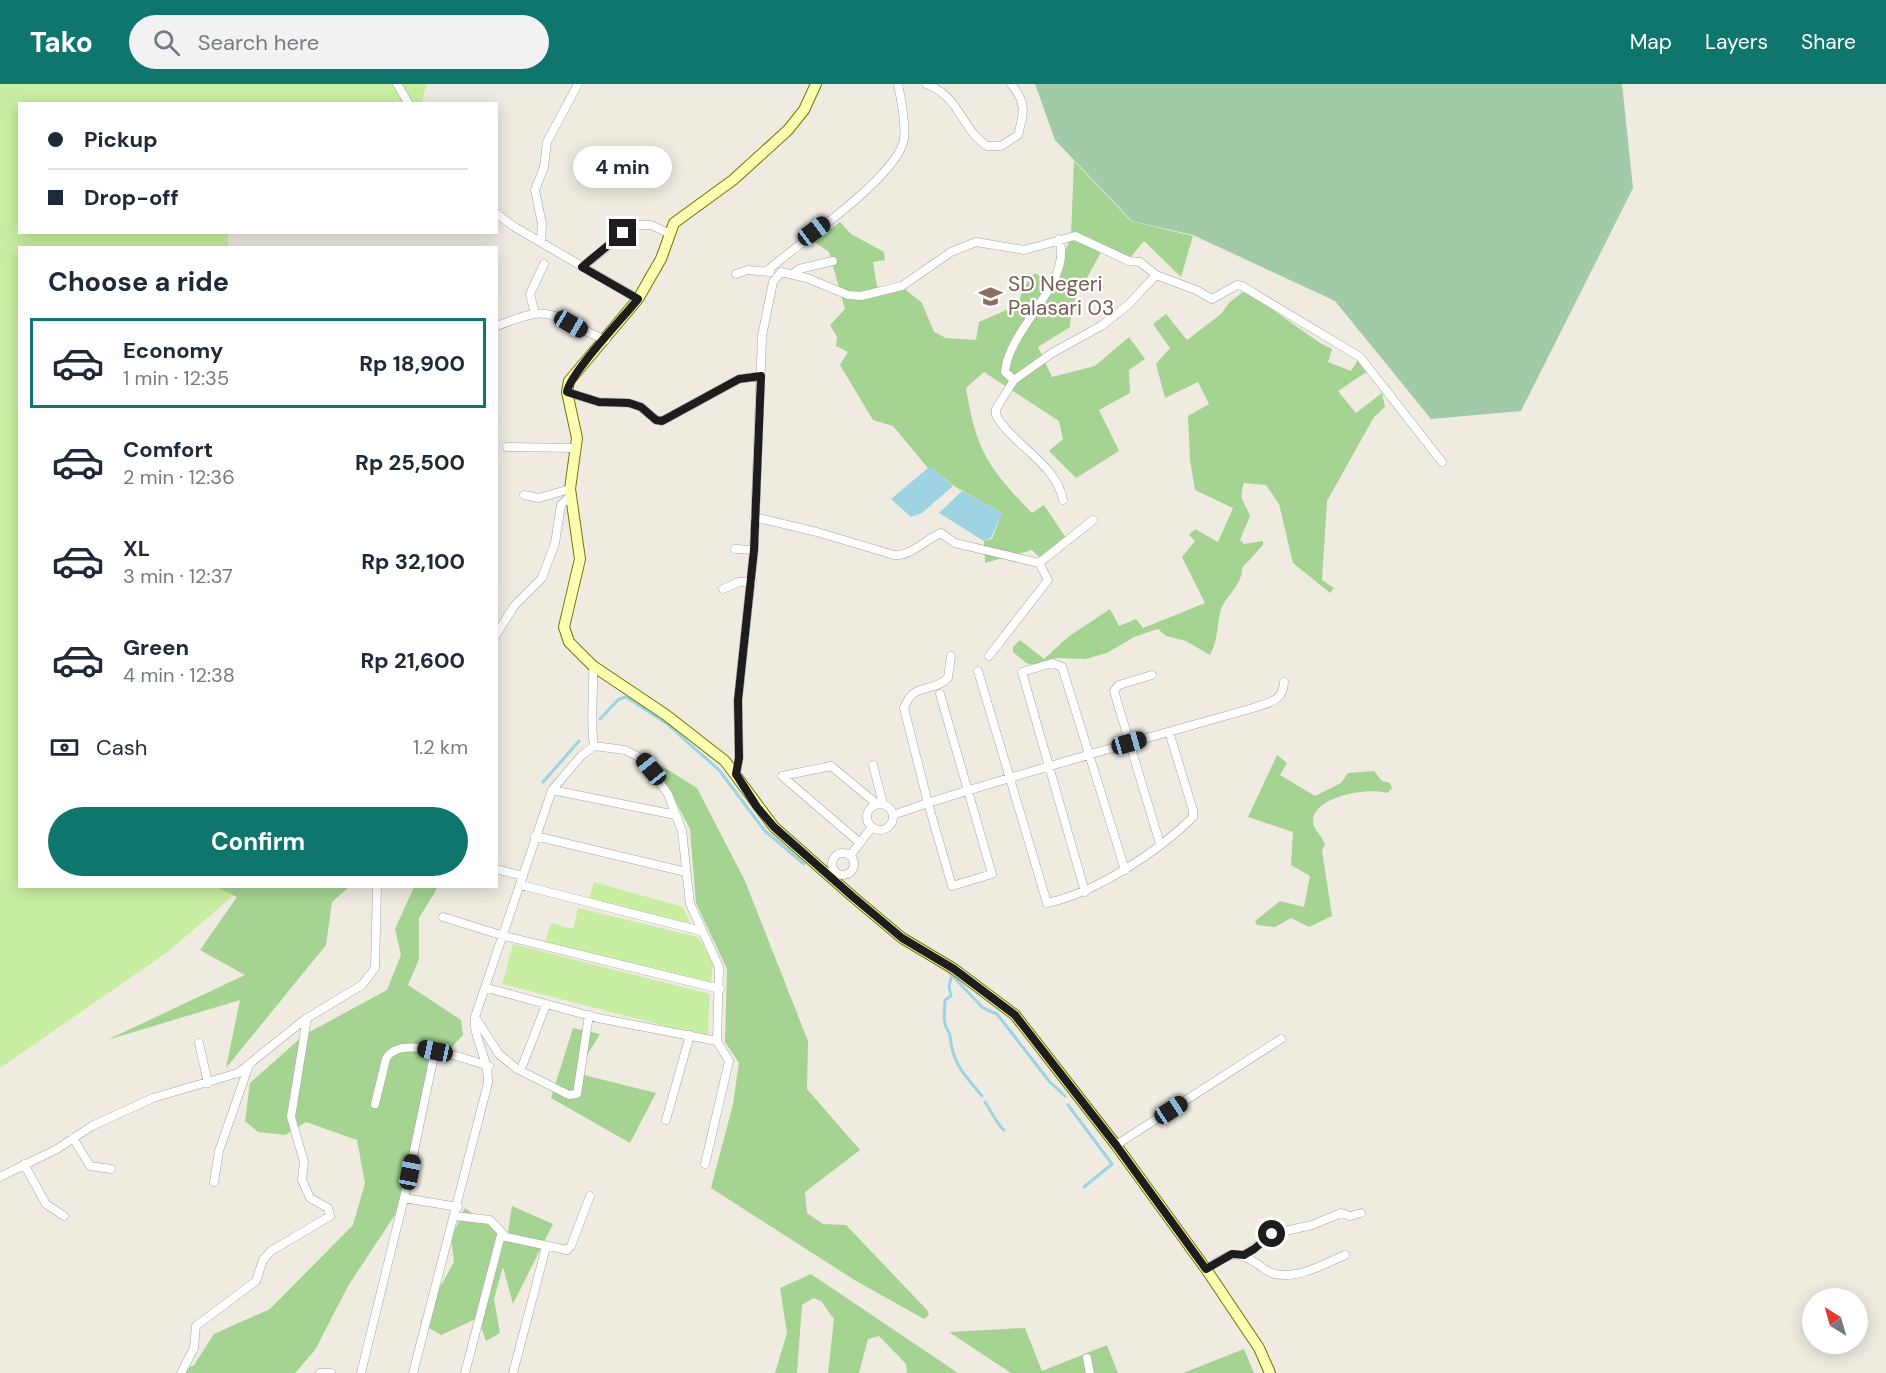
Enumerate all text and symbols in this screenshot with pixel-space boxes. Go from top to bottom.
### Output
search box [129,15,549,69]
text: Tako [30,24,93,61]
icon: search [150,26,183,59]
text: Search here [198,28,319,57]
text: Map [1630,28,1672,56]
text: Layers [1705,28,1768,56]
text: Share [1801,28,1856,56]
text: Pickup [84,125,158,154]
callout: 4 min [574,146,672,188]
text: 4 min [595,154,650,180]
text: Drop-off [84,183,179,212]
car [794,213,834,249]
route end [609,219,636,246]
text: Choose a ride [48,264,229,299]
place label: SD Negeri Palasari 03 [1008,270,1114,322]
school or university icon: SD Negeri Palasari 03 [977,283,1003,309]
car [551,307,591,341]
icon: car [51,336,105,390]
text: Economy [123,336,223,365]
text: Rp 18,900 [359,349,465,378]
text: 1 min · 12:35 [123,365,229,391]
icon: car [51,435,105,489]
text: Comfort [123,435,213,464]
text: Rp 25,500 [355,448,465,477]
text: 2 min · 12:36 [123,464,235,490]
icon: car [51,534,105,588]
text: XL [123,534,150,563]
text: Rp 32,100 [361,547,465,576]
text: 3 min · 12:37 [123,563,233,589]
icon: car [51,633,105,687]
text: Green [123,633,189,662]
text: Rp 21,600 [360,646,465,675]
text: 4 min · 12:38 [123,662,235,688]
car [1109,729,1149,757]
icon: cash [48,731,81,764]
text: Cash [96,733,147,762]
text: 1.2 km [413,734,468,760]
car [633,749,669,789]
button: Confirm [48,807,468,876]
car [416,1038,454,1064]
car [1151,1093,1191,1127]
car [398,1153,422,1191]
route start [1258,1220,1285,1247]
north arrow [1802,1288,1868,1354]
map controls [1802,1288,1868,1354]

